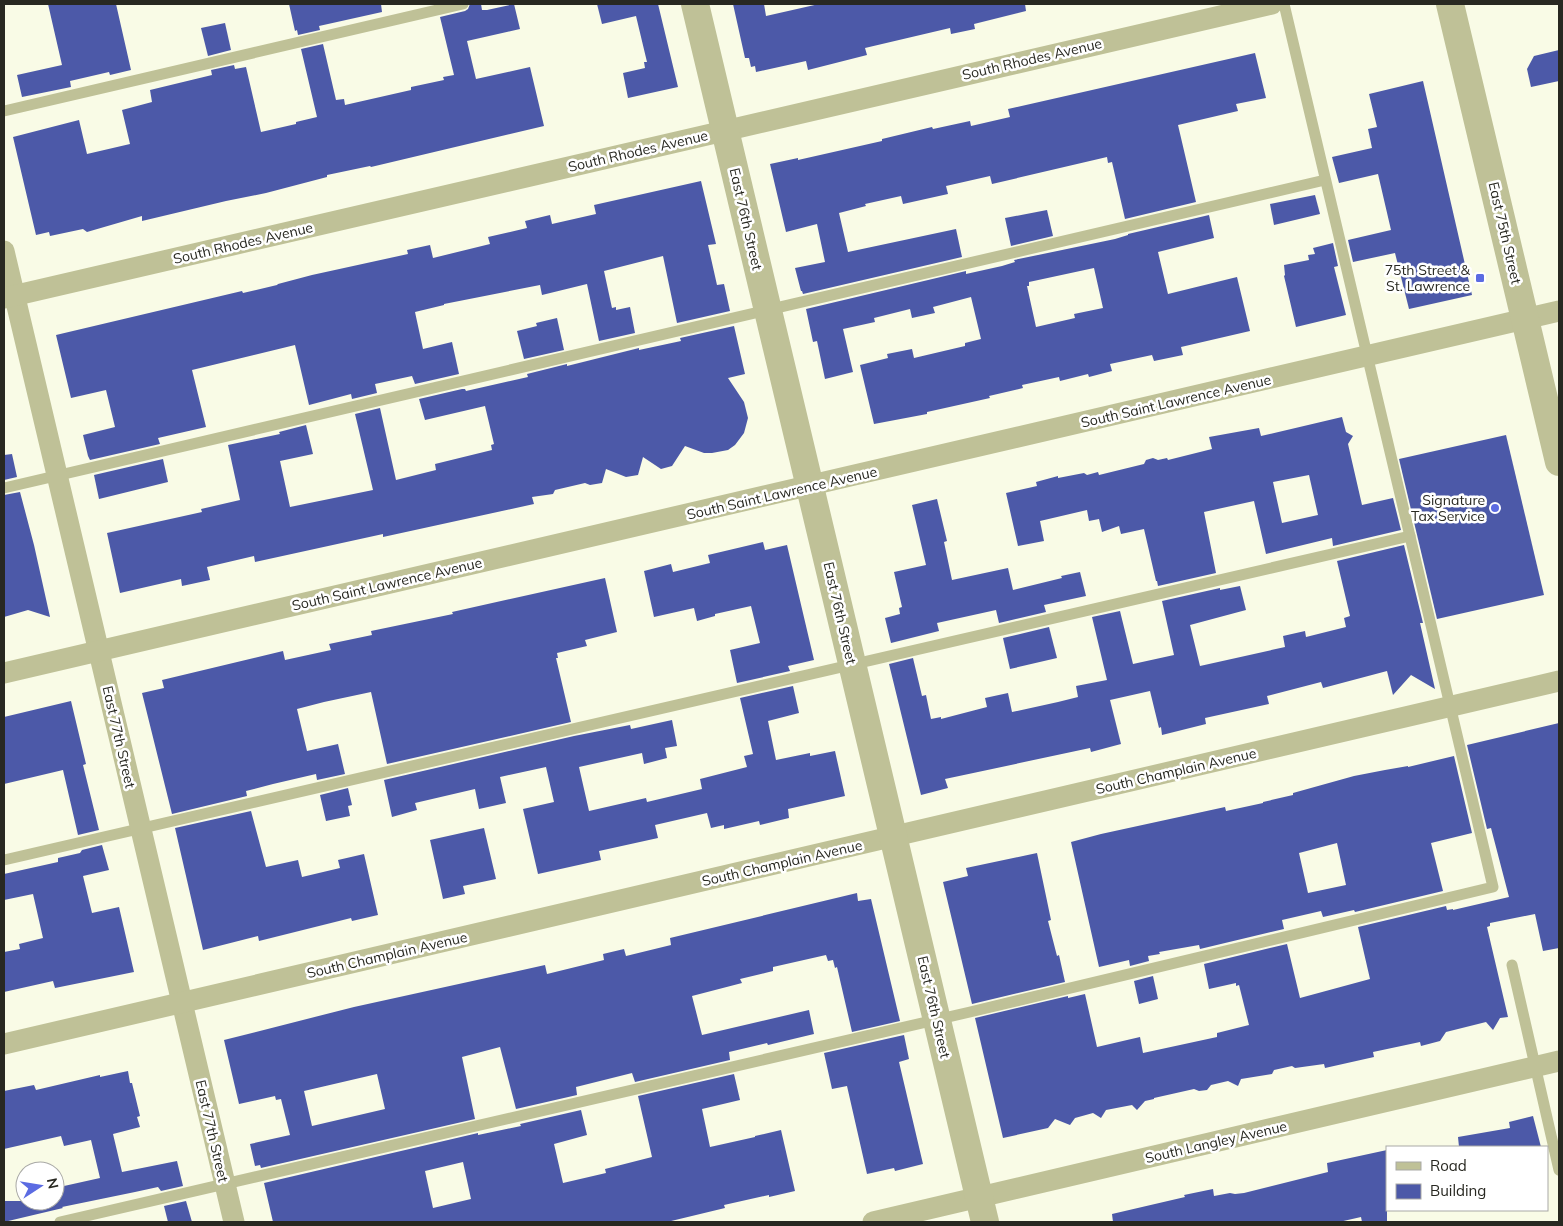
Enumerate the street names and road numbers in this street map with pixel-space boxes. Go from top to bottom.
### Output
street label: South Rhodes Avenue [960,34,1104,84]
street label: South Rhodes Avenue [566,126,710,176]
street label: East 76th Street [726,166,767,272]
street label: East 75th Street [1485,180,1526,286]
street label: South Rhodes Avenue [171,218,315,268]
street label: South Saint Lawrence Avenue [1079,370,1273,432]
street label: South Saint Lawrence Avenue [685,462,879,524]
street label: South Saint Lawrence Avenue [290,553,484,615]
street label: East 76th Street [820,560,861,666]
street label: East 77th Street [99,684,140,790]
street label: South Champlain Avenue [1094,744,1258,798]
street label: South Champlain Avenue [700,836,864,890]
street label: South Champlain Avenue [305,928,469,982]
street label: East 76th Street [914,954,955,1060]
street label: East 77th Street [192,1078,233,1184]
street label: South Langley Avenue [1143,1117,1289,1167]

